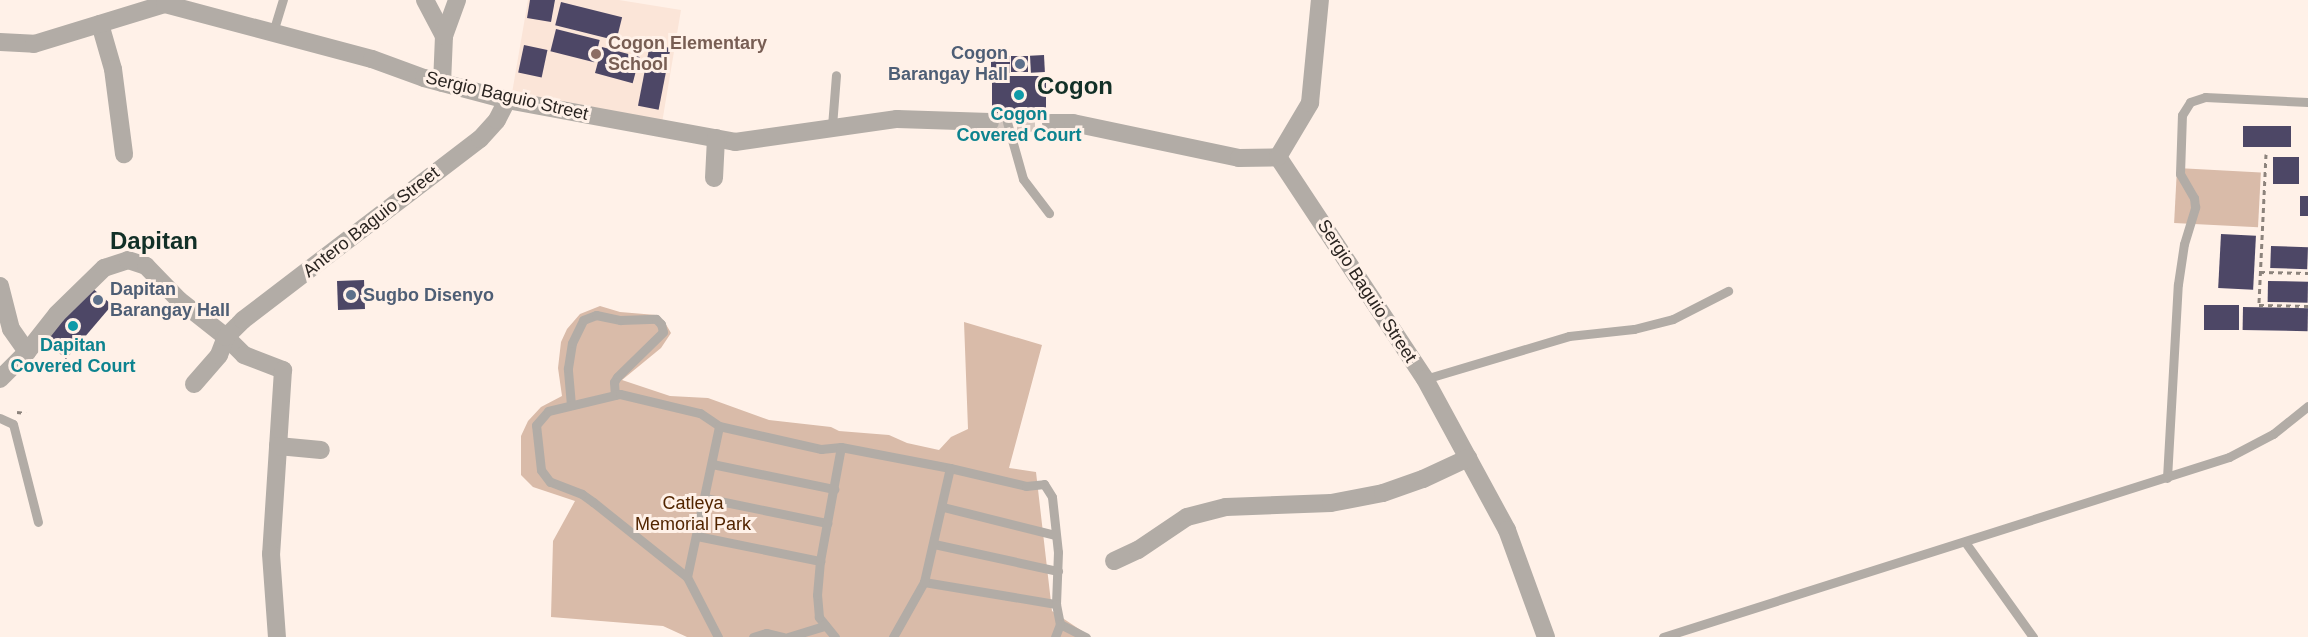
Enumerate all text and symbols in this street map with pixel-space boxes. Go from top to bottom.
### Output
place label: Cogon Elementary School [608,33,767,76]
place label: Cogon Barangay Hall [888,43,1008,86]
marker: Cogon Elementary School [589,47,603,61]
marker: Cogon Barangay Hall [1013,57,1027,71]
street label: Sergio Baguio Street [424,67,590,125]
district label: Cogon [1037,72,1113,100]
marker: Cogon Covered Court [1012,88,1026,102]
place label: Cogon Covered Court [956,104,1082,146]
street label: Antero Baguio Street [299,162,443,282]
street label: Sergio Baguio Street [1313,215,1421,367]
district label: Dapitan [110,227,198,255]
place label: Dapitan Barangay Hall [110,279,230,322]
place label: Sugbo Disenyo [363,284,494,306]
marker: Sugbo Disenyo [344,288,358,302]
marker: Dapitan Barangay Hall [91,293,105,307]
marker: Dapitan Covered Court [66,319,80,333]
place label: Dapitan Covered Court [10,335,136,378]
park label: Catleya Memorial Park [635,493,751,536]

